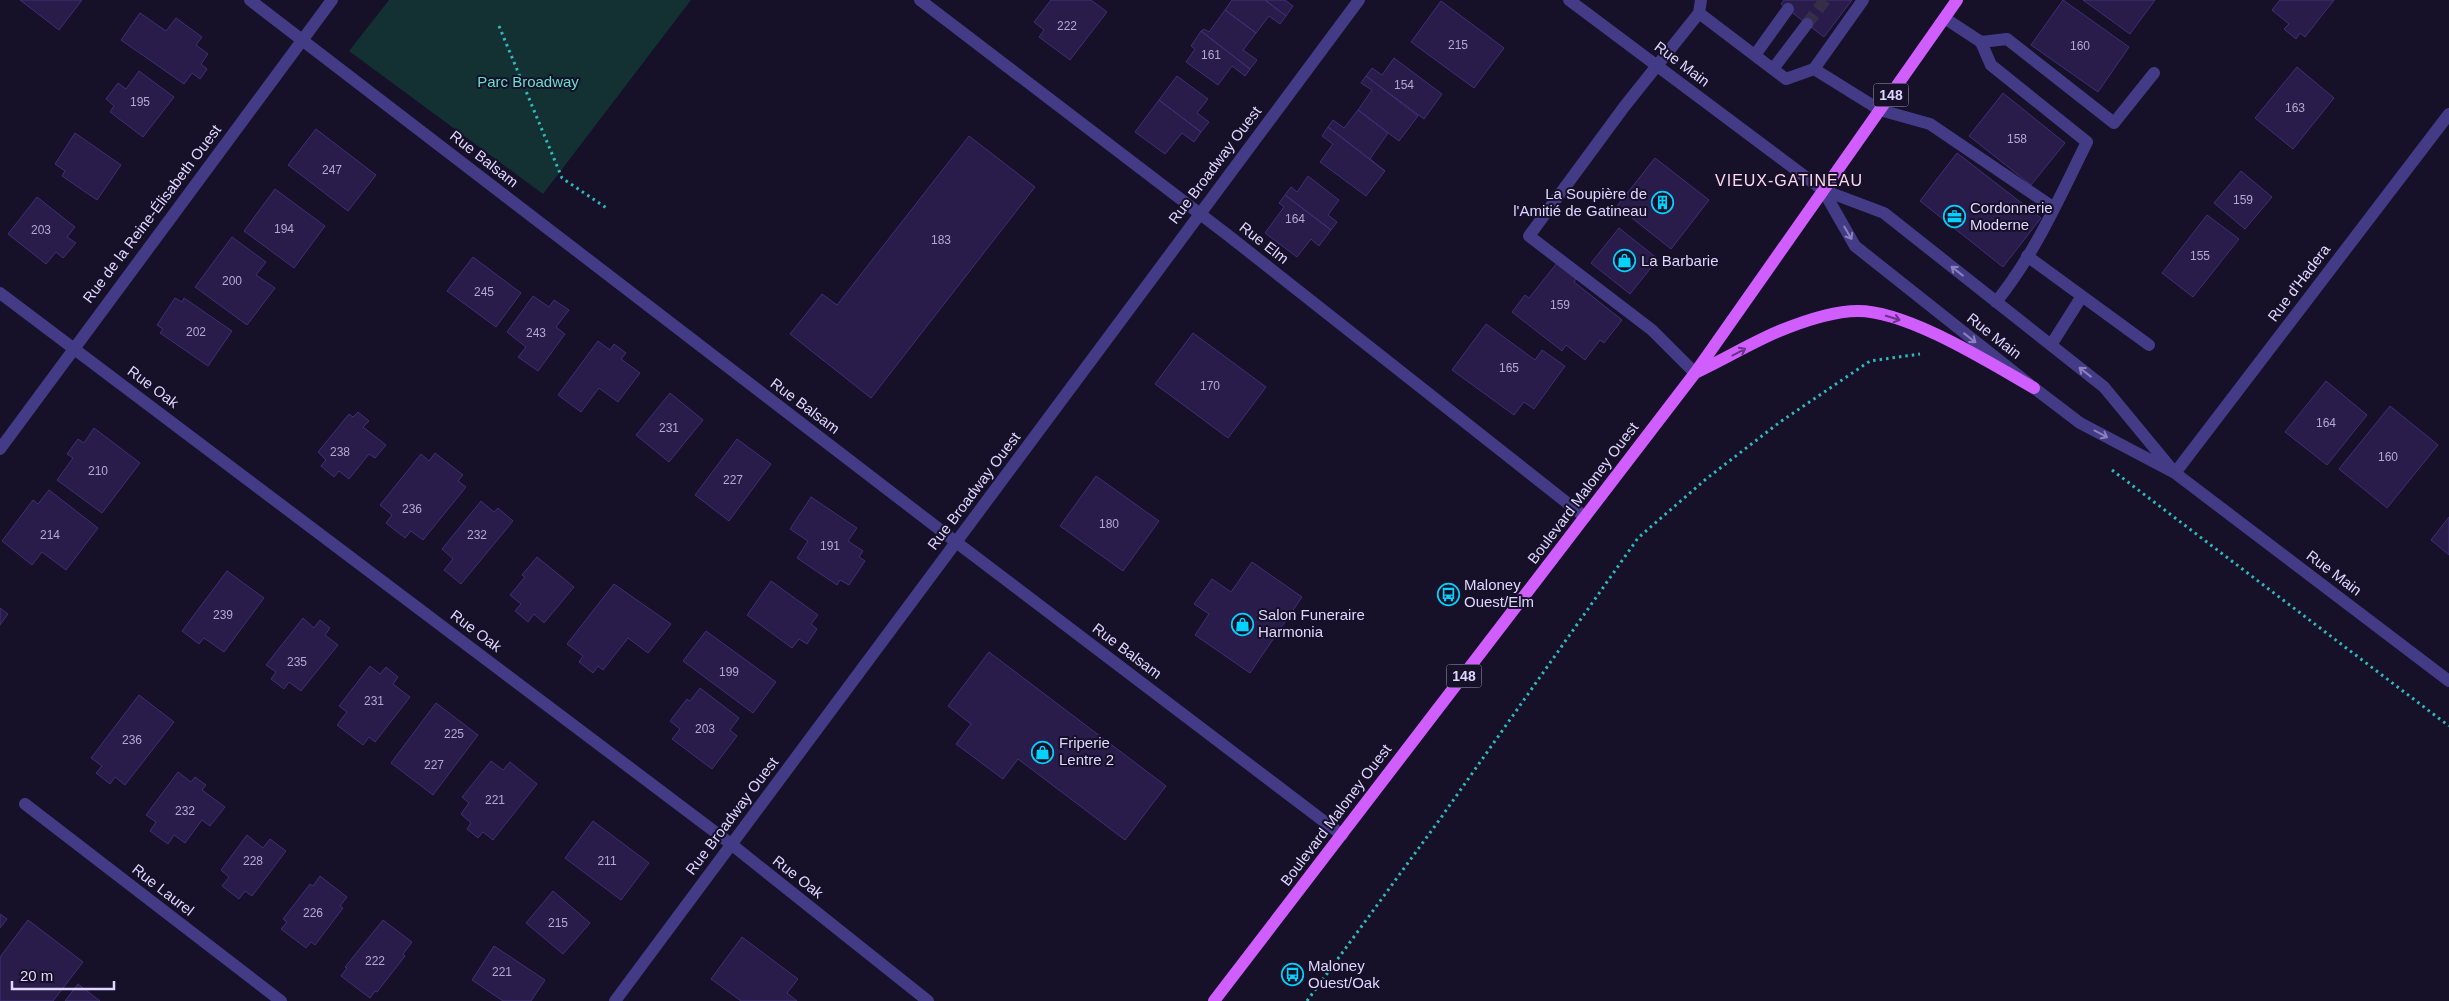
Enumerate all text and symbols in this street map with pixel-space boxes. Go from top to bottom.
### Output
house number: 222 [1057,19,1077,33]
street label: Rue Main [1652,37,1713,90]
house number: 215 [1448,38,1468,52]
house number: 160 [2070,39,2090,53]
house number: 161 [1201,48,1221,62]
park label: Parc Broadway [477,73,579,90]
house number: 154 [1394,78,1414,92]
road number: 148 [1874,84,1908,106]
house number: 195 [130,95,150,109]
house number: 163 [2285,101,2305,115]
street label: Rue Broadway Ouest [1165,102,1265,227]
street label: Rue de la Reine-Élisabeth Ouest [79,121,225,306]
street label: Rue Balsam [447,127,522,190]
house number: 158 [2007,132,2027,146]
house number: 247 [322,163,342,177]
district label: VIEUX-GATINEAU [1715,172,1863,189]
place label: La Soupière de l'Amitié de Gatineau [1513,185,1647,219]
building icon: La Soupière de l'Amitié de Gatineau [1651,191,1675,215]
house number: 159 [2233,193,2253,207]
place label: Cordonnerie Moderne [1970,199,2053,233]
office icon: Cordonnerie Moderne [1942,205,1966,229]
house number: 164 [1285,212,1305,226]
street label: Rue Elm [1236,218,1292,267]
house number: 194 [274,222,294,236]
house number: 203 [31,223,51,237]
one-way arrow [1843,225,1853,239]
house number: 183 [931,233,951,247]
street label: Rue d'Hadera [2264,240,2333,325]
shop icon: La Barbarie [1613,249,1637,273]
house number: 155 [2190,249,2210,263]
place label: La Barbarie [1641,252,1719,269]
one-way arrow [1951,265,1964,276]
house number: 200 [222,274,242,288]
house number: 245 [474,285,494,299]
house number: 159 [1550,298,1570,312]
street label: Rue Main [1964,309,2025,362]
one-way arrow [1885,314,1901,324]
house number: 202 [186,325,206,339]
house number: 243 [526,326,546,340]
one-way arrow [1964,332,1977,343]
one-way arrow [1731,347,1746,356]
house number: 165 [1499,361,1519,375]
street label: Rue Oak [125,362,182,411]
one-way arrow [2079,366,2092,377]
street label: Rue Balsam [768,374,843,437]
house number: 170 [1200,379,1220,393]
house number: 164 [2316,416,2336,430]
street label: Boulevard Maloney Ouest [1524,418,1642,567]
house number: 231 [659,421,679,435]
street label: Rue Broadway Ouest [924,428,1024,553]
one-way arrow [2093,430,2108,439]
house number: 238 [330,445,350,459]
house number: 160 [2378,450,2398,464]
house number: 210 [88,464,108,478]
house number: 227 [723,473,743,487]
house number: 236 [402,502,422,516]
house number: 180 [1099,517,1119,531]
house number: 214 [40,528,60,542]
house number: 232 [467,528,487,542]
house number: 191 [820,539,840,553]
street label: Rue Main [2304,546,2365,599]
place label: Maloney Ouest/Elm [1464,576,1534,610]
bus stop icon: Maloney Ouest/Elm [1436,582,1460,606]
street label: Rue Oak [448,606,505,655]
place label: Salon Funeraire Harmonia [1258,606,1365,640]
house number: 239 [213,608,233,622]
shop icon: Salon Funeraire Harmonia [1230,612,1254,636]
street label: Rue Balsam [1090,619,1165,682]
house number: 235 [287,655,307,669]
road number: 148 [1446,664,1482,688]
house number: 199 [719,665,739,679]
house number: 231 [364,694,384,708]
house number: 203 [695,722,715,736]
house number: 225 [444,727,464,741]
house number: 236 [122,733,142,747]
place label: Friperie Lentre 2 [1059,734,1114,768]
shop icon: Friperie Lentre 2 [1031,740,1055,764]
street label: Boulevard Maloney Ouest [1277,740,1395,889]
street label: Rue Broadway Ouest [682,753,782,878]
house number: 227 [424,758,444,772]
house number: 221 [485,793,505,807]
house number: 232 [175,804,195,818]
street label: Rue Oak [770,852,827,902]
house number: 228 [243,854,263,868]
house number: 211 [597,854,617,868]
street label: Rue Laurel [129,860,197,919]
house number: 226 [303,906,323,920]
house number: 215 [548,916,568,930]
house number: 222 [365,954,385,968]
place label: Maloney Ouest/Oak [1308,957,1380,991]
scale bar [12,958,115,990]
bus stop icon: Maloney Ouest/Oak [1280,963,1304,987]
house number: 221 [492,965,512,979]
text: 20 m [20,967,53,984]

